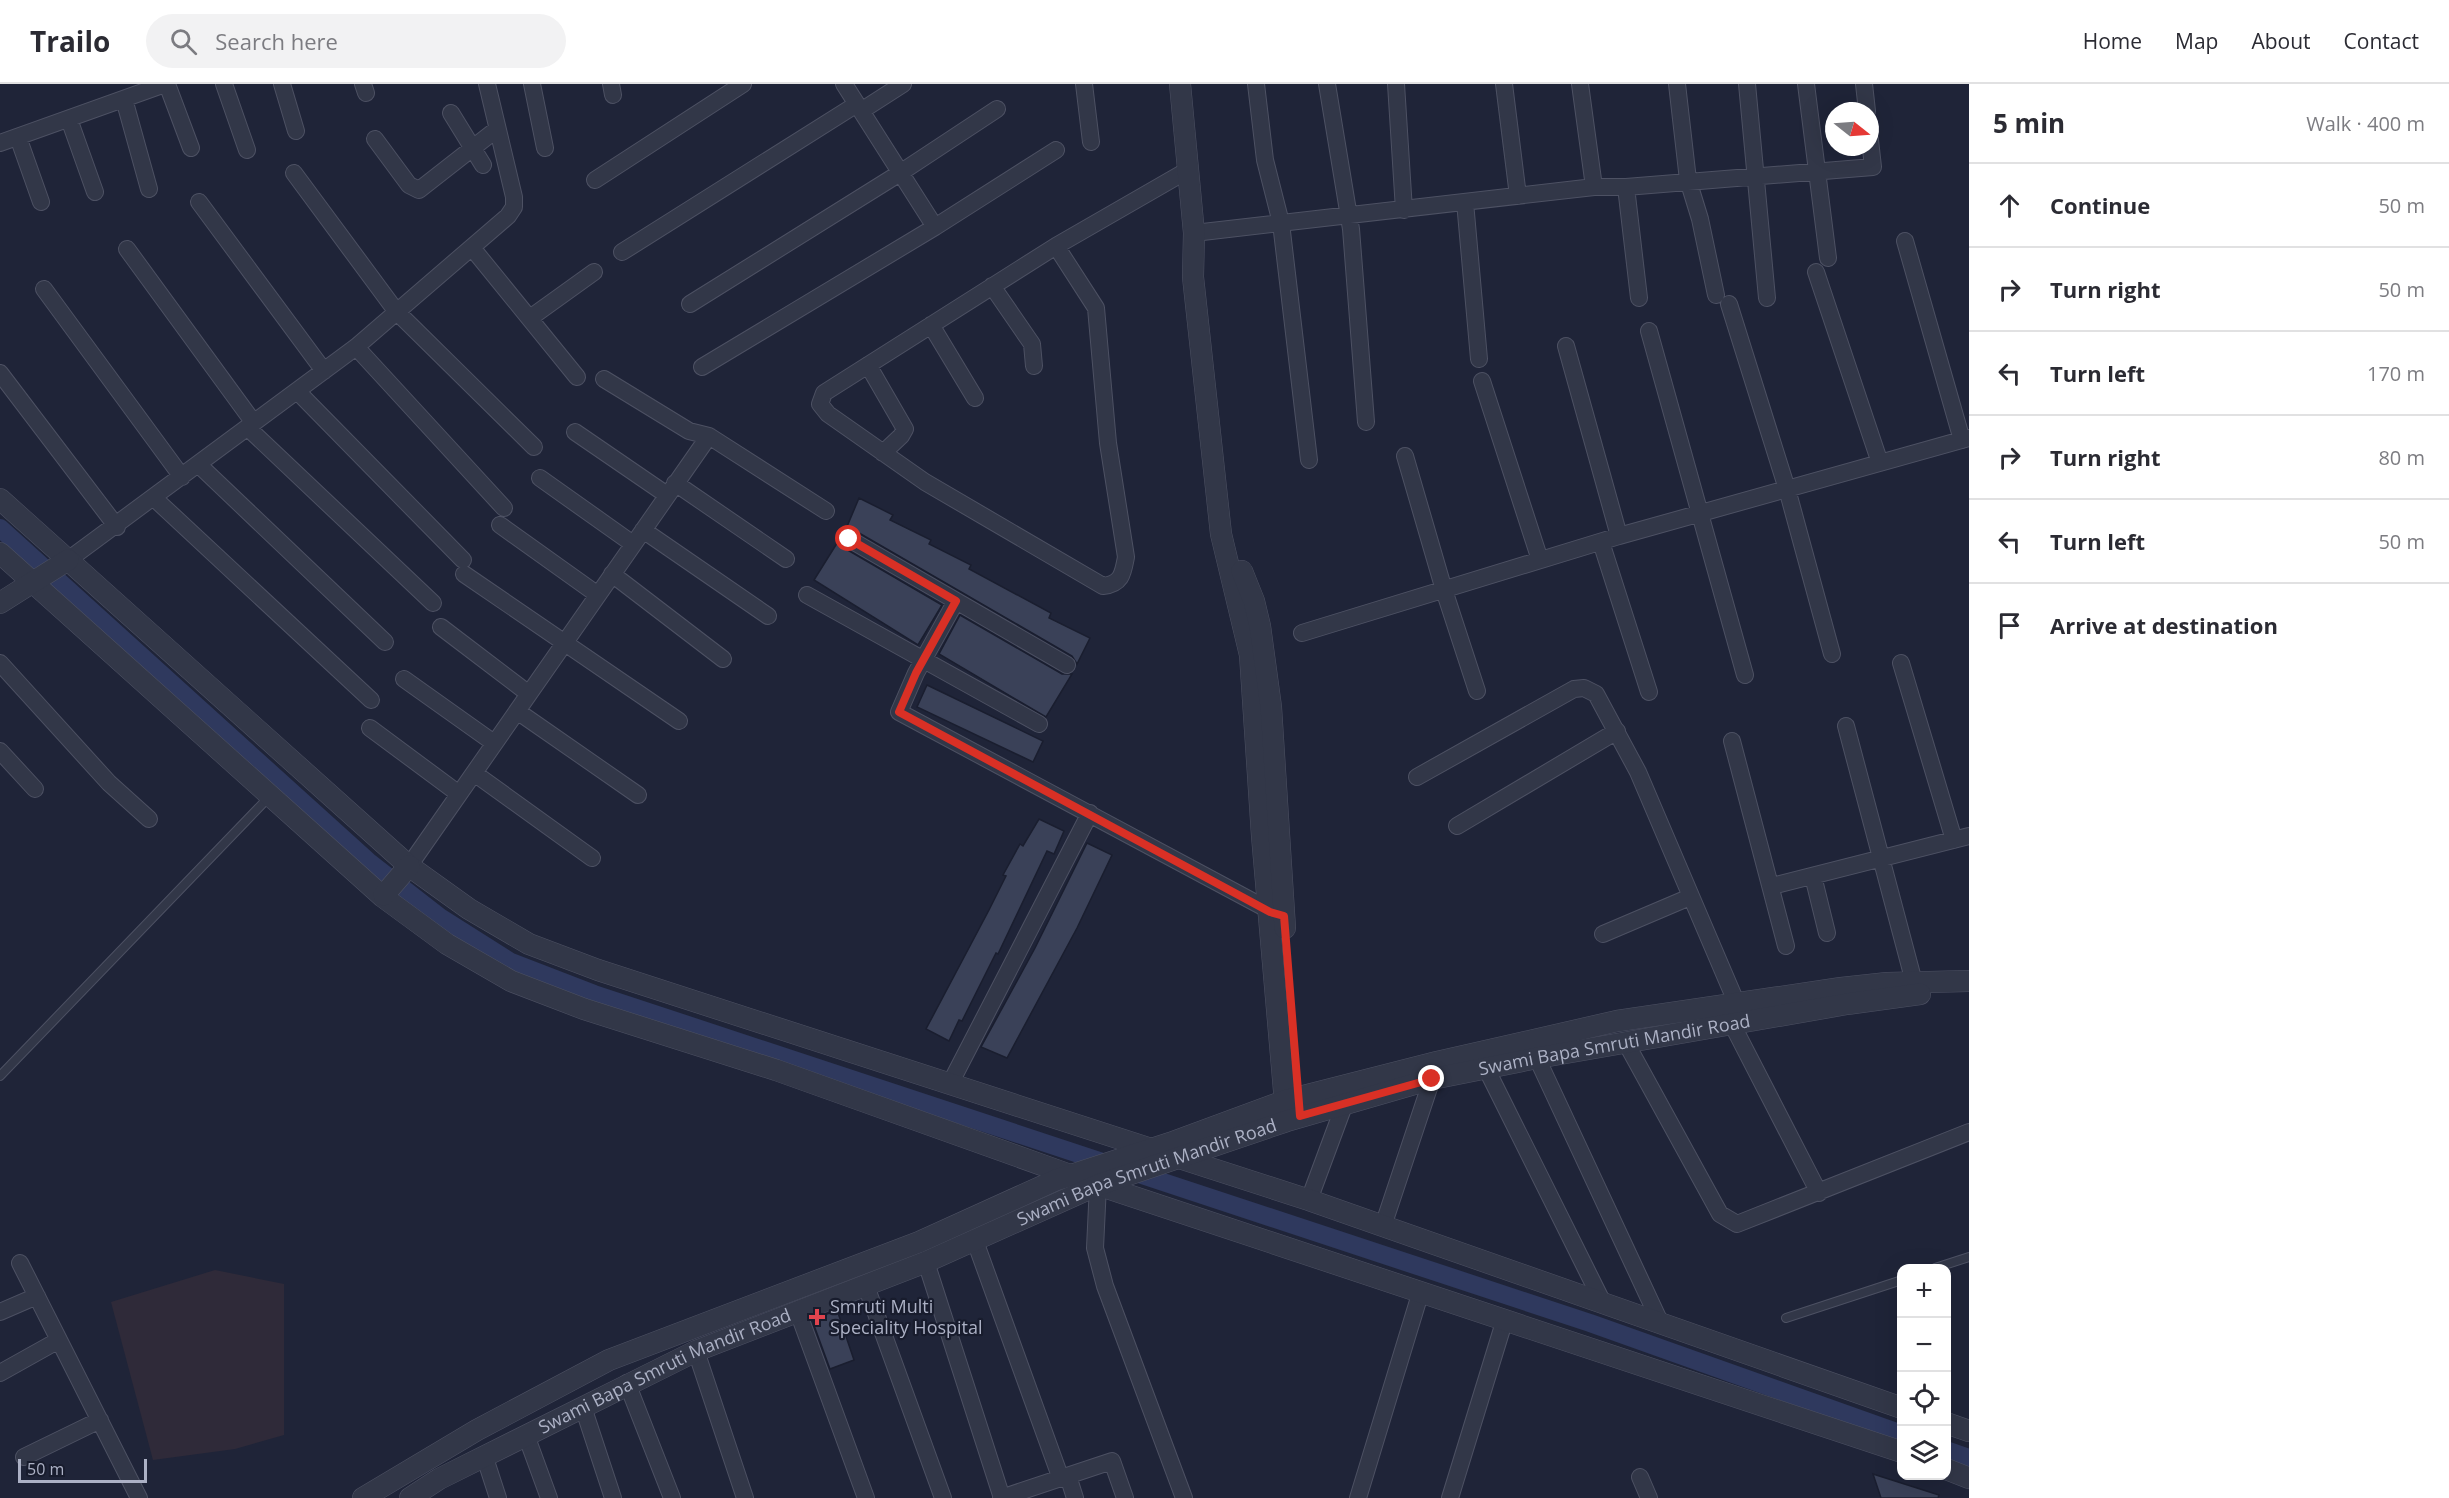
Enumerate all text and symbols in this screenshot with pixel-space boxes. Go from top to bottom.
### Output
search box [146,14,566,68]
text: Trailo [30,22,110,60]
icon: search [167,25,200,58]
text: Search here [215,26,338,56]
text: Home [2083,27,2142,55]
text: Map [2175,27,2218,55]
text: About [2251,27,2311,55]
text: Contact [2344,27,2419,55]
north arrow [1825,102,1879,156]
text: 5 min [1993,105,2065,141]
text: Walk · 400 m [2306,110,2425,137]
icon: ahead [1993,189,2026,222]
text: Continue [2050,190,2150,220]
text: 50 m [2378,192,2425,219]
icon: right [1993,273,2026,306]
text: Turn right [2050,274,2161,304]
text: 50 m [2378,276,2425,303]
icon: left [1993,357,2026,390]
text: Turn left [2050,358,2145,388]
text: 170 m [2367,360,2425,387]
icon: right [1993,441,2026,474]
text: Turn right [2050,442,2161,472]
text: 80 m [2378,444,2425,471]
route start [835,525,861,551]
icon: left [1993,525,2026,558]
text: Turn left [2050,526,2145,556]
text: 50 m [2378,528,2425,555]
icon: arrive [1993,609,2026,642]
text: Arrive at destination [2050,610,2278,640]
street label: Swami Bapa Smruti Mandir Road [1476,1008,1752,1080]
route end [1418,1065,1444,1091]
street label: Swami Bapa Smruti Mandir Road [1013,1112,1280,1231]
map controls [1897,1264,1951,1480]
button: + [1897,1264,1951,1318]
place label: Smruti Multi Speciality Hospital [830,1294,983,1339]
street label: Swami Bapa Smruti Mandir Road [534,1302,794,1439]
marker: Smruti Multi Speciality Hospital [808,1308,826,1326]
button: − [1897,1318,1951,1372]
button: locate [1897,1372,1951,1426]
button: layers [1897,1426,1951,1480]
scale bar [18,1456,147,1484]
text: 50 m [27,1458,64,1480]

